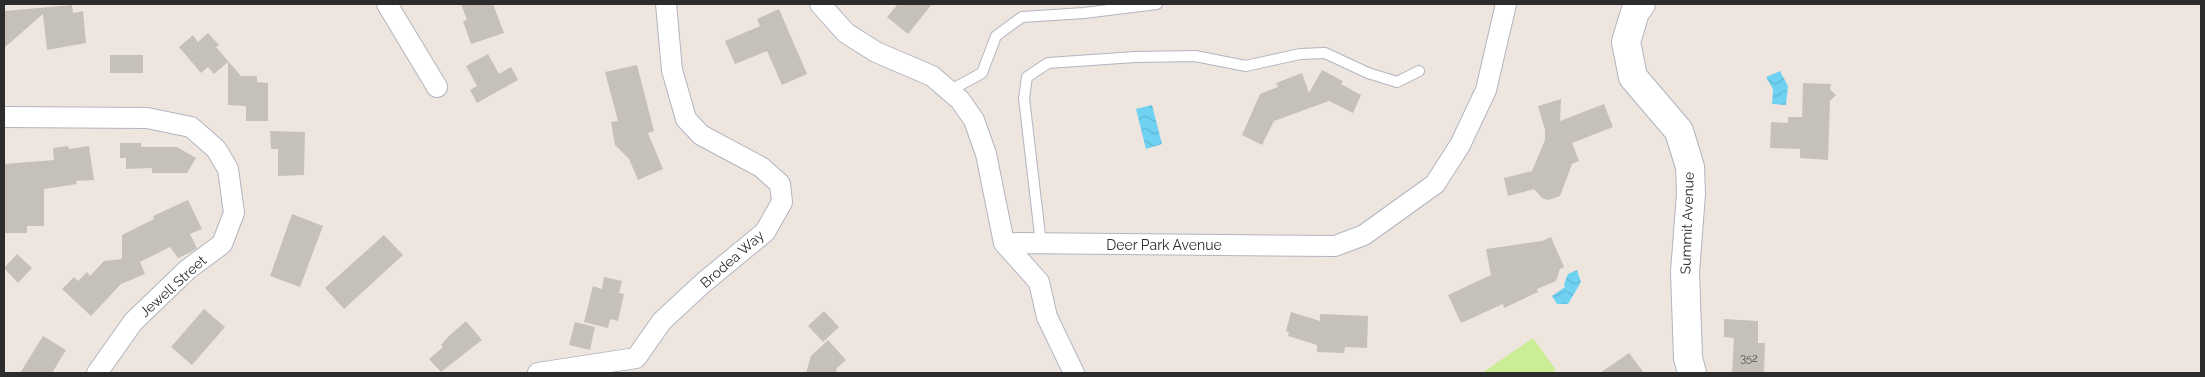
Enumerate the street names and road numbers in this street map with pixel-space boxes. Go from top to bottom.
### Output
street label: Summit Avenue [1677,171,1697,275]
street label: Brodea Way [697,227,767,291]
street label: Deer Park Avenue [1106,237,1222,253]
street label: Jewell Street [137,252,210,320]

